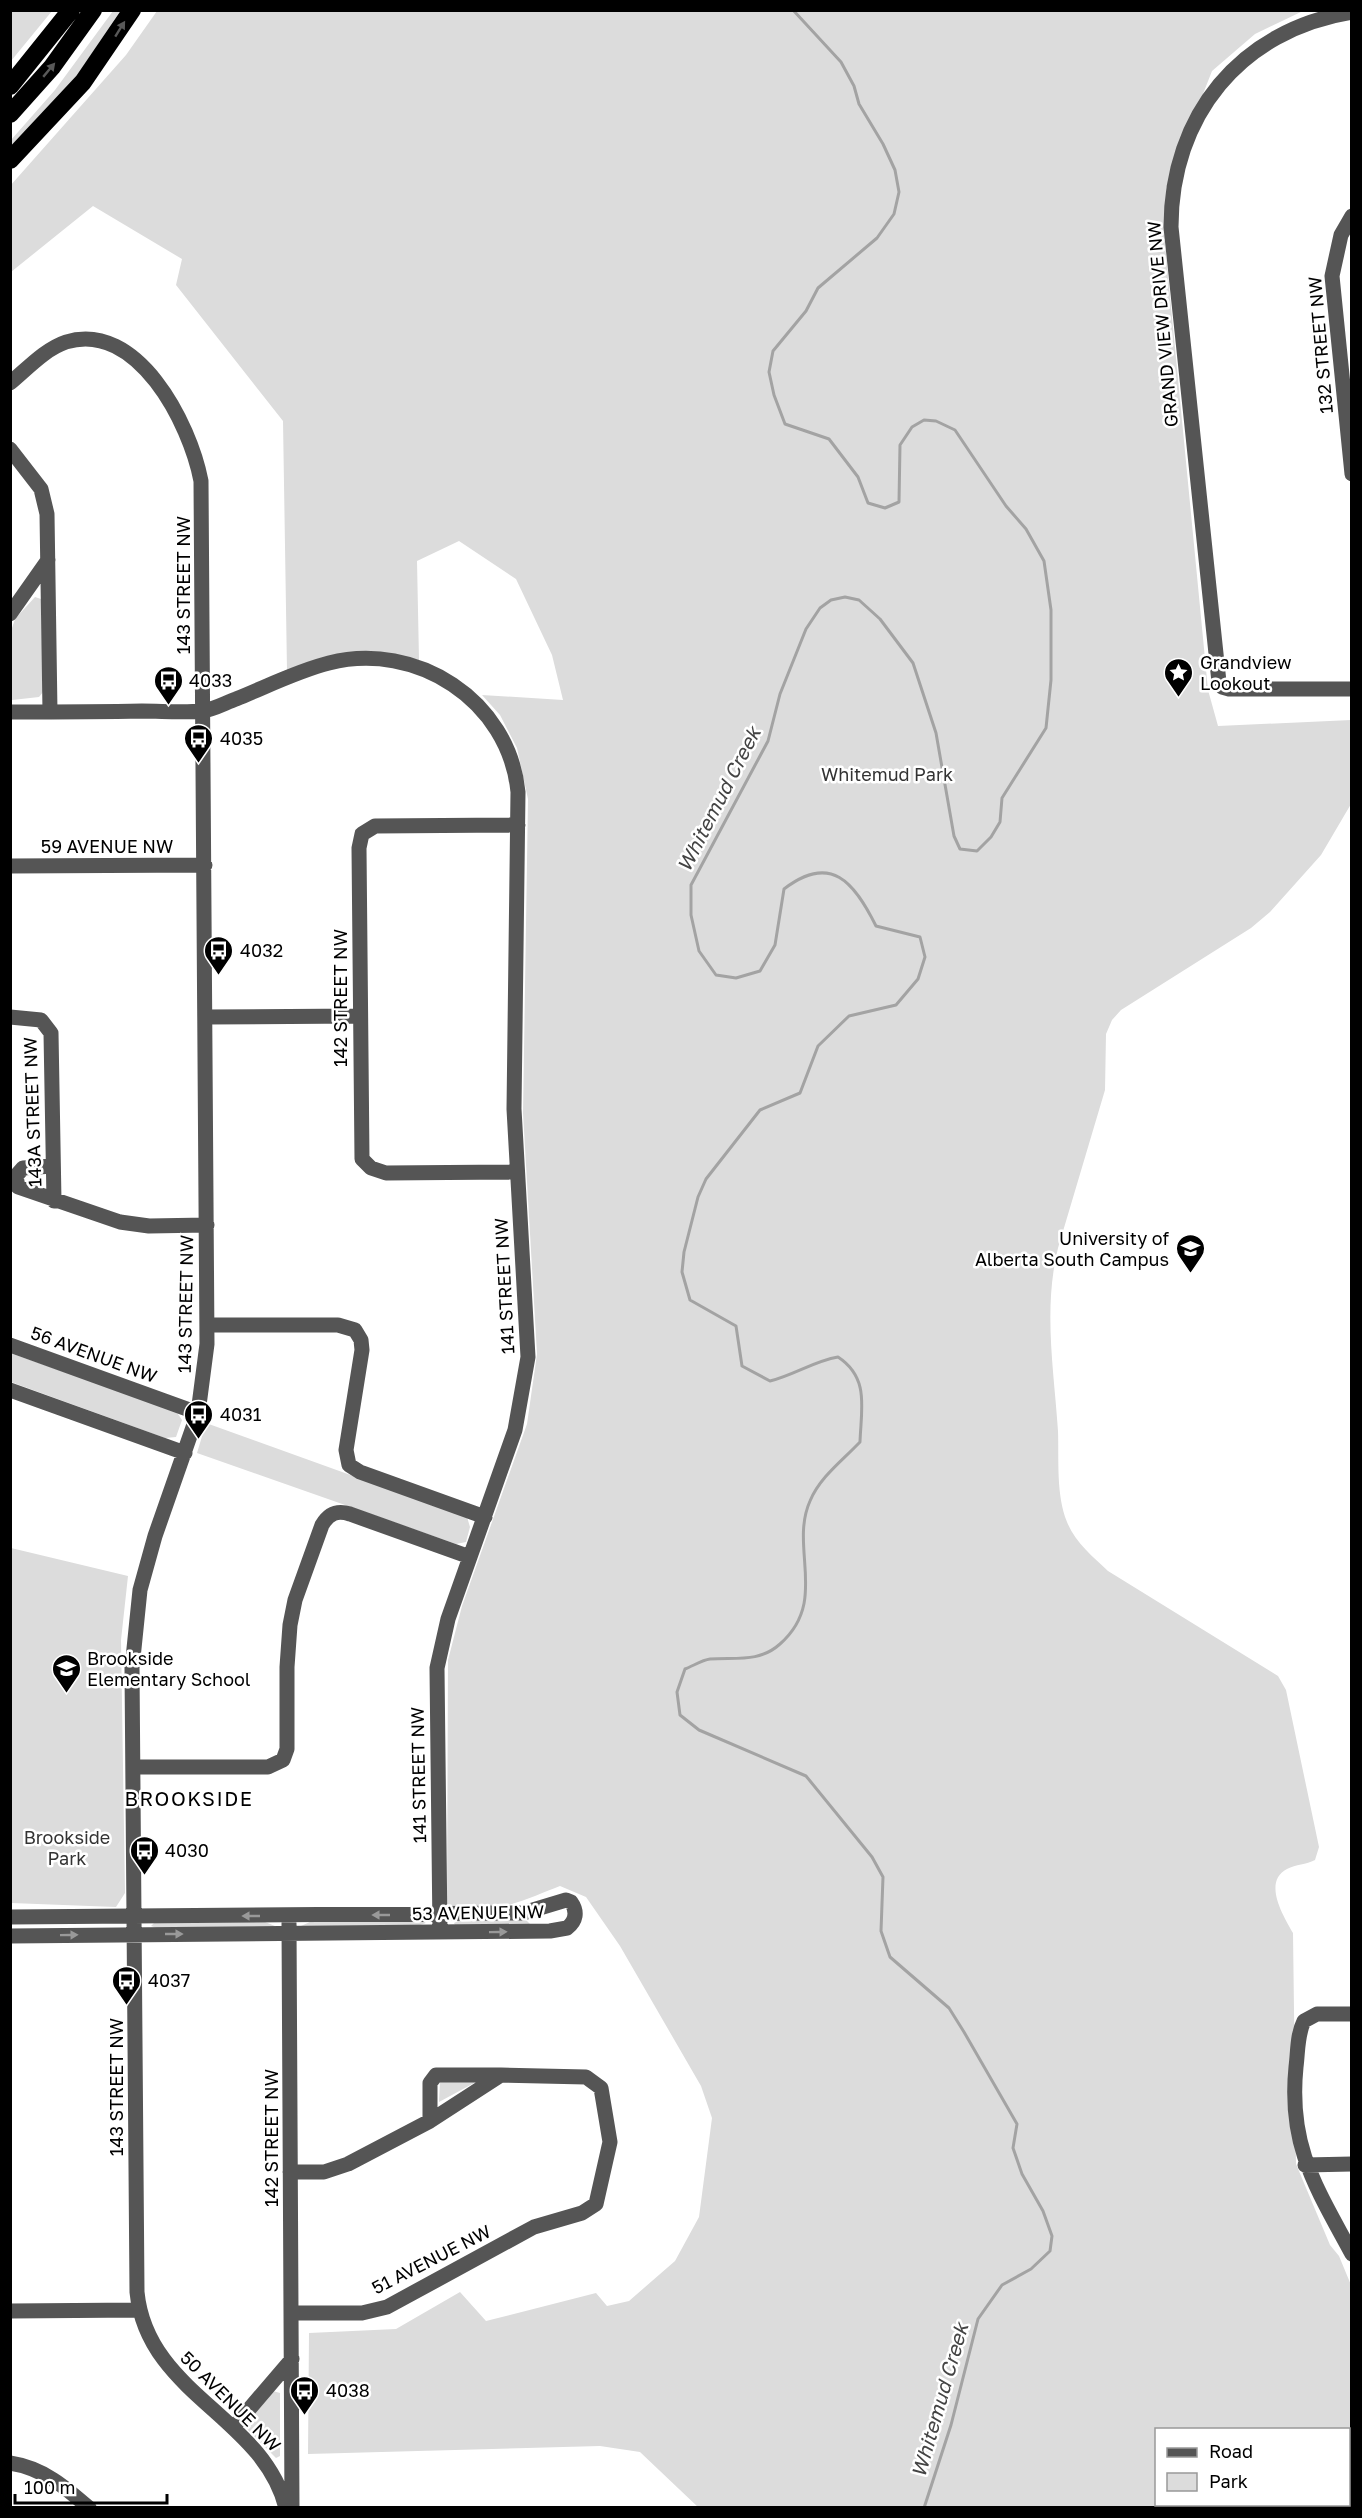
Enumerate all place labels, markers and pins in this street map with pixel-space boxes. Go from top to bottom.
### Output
place label: Grandview Lookout [1200,651,1292,694]
place icon: Grandview Lookout [1163,656,1195,698]
bus stop icon: 4033 [152,664,184,706]
place label: 4033 [189,669,232,691]
bus stop icon: 4035 [183,722,215,764]
place label: 4035 [220,727,263,749]
bus stop icon: 4032 [203,934,235,976]
place label: 4032 [240,939,283,961]
place label: University of Alberta South Campus [975,1227,1169,1270]
school or university icon: University of Alberta South Campus [1174,1232,1206,1274]
bus stop icon: 4031 [183,1398,215,1440]
place label: 4031 [220,1403,262,1425]
place label: Brookside Elementary School [87,1647,251,1690]
school or university icon: Brookside Elementary School [50,1652,82,1694]
bus stop icon: 4030 [128,1834,160,1876]
place label: 4030 [165,1839,209,1861]
bus stop icon: 4037 [111,1964,143,2006]
place label: 4037 [148,1969,190,1991]
bus stop icon: 4038 [289,2374,321,2416]
place label: 4038 [326,2379,370,2401]

